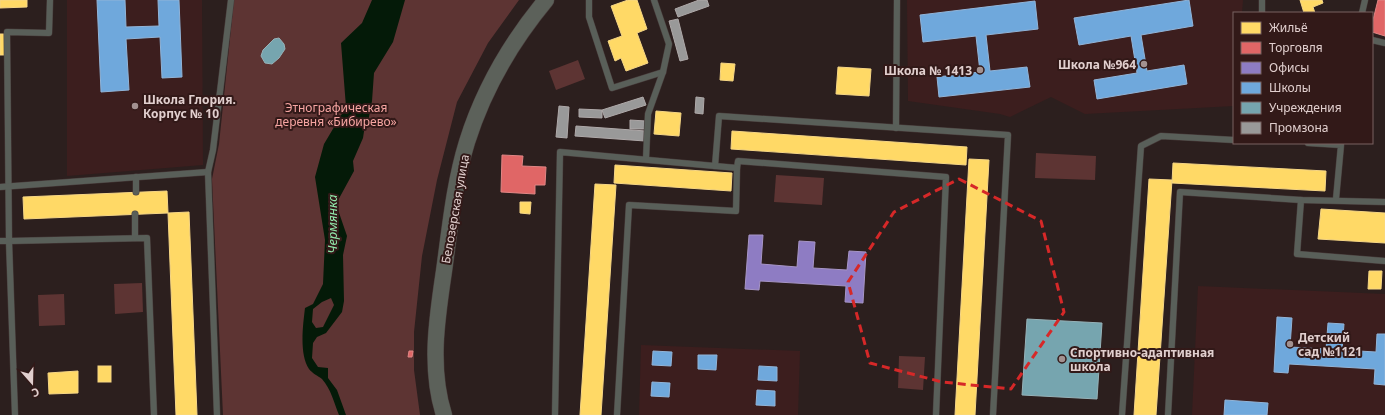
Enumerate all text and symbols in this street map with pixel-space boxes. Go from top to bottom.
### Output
legend [1233,12,1373,144]
text: Жильё [1269,19,1308,36]
text: Торговля [1269,39,1323,56]
place label: Школа №964 [1058,56,1136,73]
marker: Школа №964 [1139,59,1149,69]
text: Офисы [1269,59,1309,76]
place label: Школа № 1413 [884,62,972,79]
marker: Школа № 1413 [975,65,985,75]
text: Школы [1269,79,1311,96]
place label: Школа Глория. Корпус № 10 [143,91,236,122]
park label: Этнографическая деревня «Бибирево» [275,99,397,130]
text: Учреждения [1269,99,1342,116]
marker: Школа Глория. Корпус № 10 [130,101,140,111]
text: Промзона [1269,119,1328,136]
street label: Белозерская улица [437,153,473,265]
water label: Чермянка [323,194,341,254]
place label: Детский сад №1121 [1298,329,1362,360]
marker: Детский сад №1121 [1285,339,1295,349]
place label: Спортивно-адаптивная школа [1070,344,1214,375]
marker: Спортивно-адаптивная школа [1057,354,1067,364]
north arrow [12,363,52,403]
text: С [30,385,41,401]

